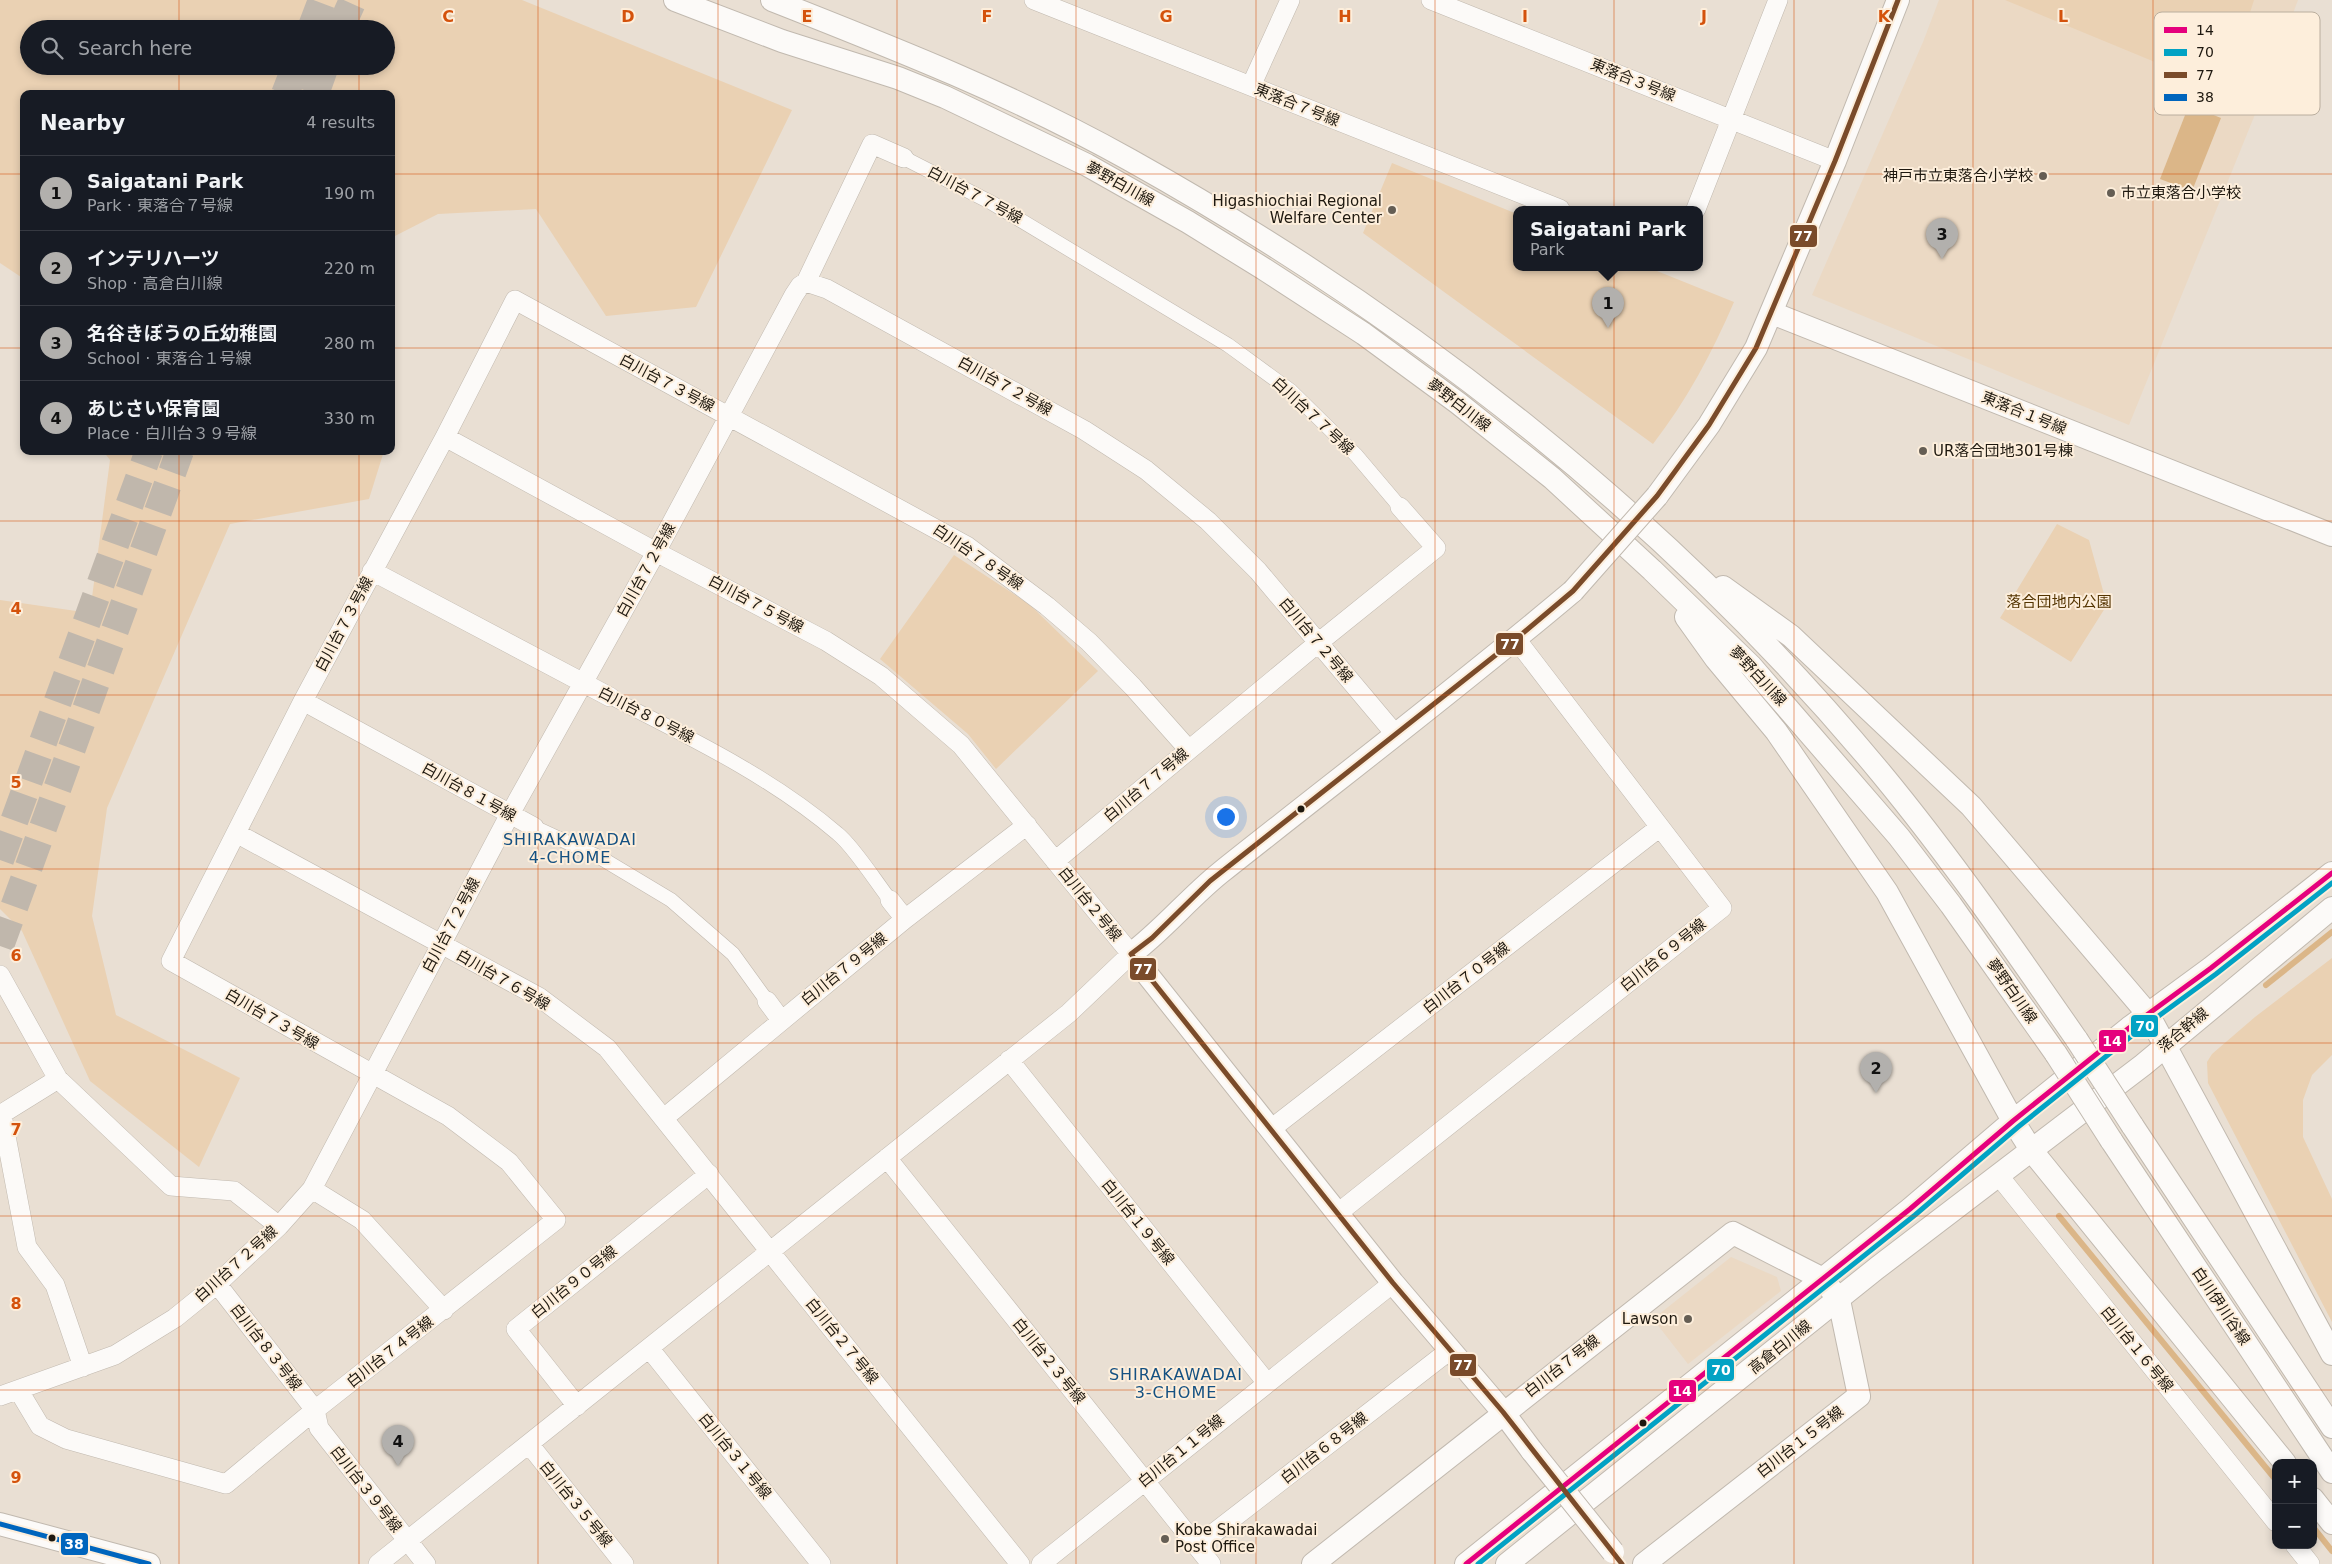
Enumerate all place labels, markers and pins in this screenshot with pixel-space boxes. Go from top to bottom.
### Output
place label: 神戸市立東落合小学校 [1883,167,2033,185]
marker: 神戸市立東落合小学校 [2037,170,2049,182]
place label: 市立東落合小学校 [2121,184,2241,202]
marker: 市立東落合小学校 [2105,187,2117,199]
place label: Higashiochiai Regional Welfare Center [1212,192,1383,227]
marker: Higashiochiai Regional Welfare Center [1386,204,1398,216]
pin: 3 [1926,218,1958,259]
pin: 1 [1592,287,1624,328]
place label: UR落合団地301号棟 [1933,442,2073,460]
marker: UR落合団地301号棟 [1917,445,1929,457]
unlabelled marker [1296,804,1306,814]
pin: 2 [1860,1052,1892,1093]
place label: Lawson [1622,1310,1678,1328]
marker: Lawson [1682,1313,1694,1325]
unlabelled marker [1638,1418,1648,1428]
pin: 4 [382,1425,414,1466]
place label: Kobe Shirakawadai Post Office [1175,1521,1317,1556]
unlabelled marker [47,1533,57,1543]
marker: Kobe Shirakawadai Post Office [1159,1533,1171,1545]

